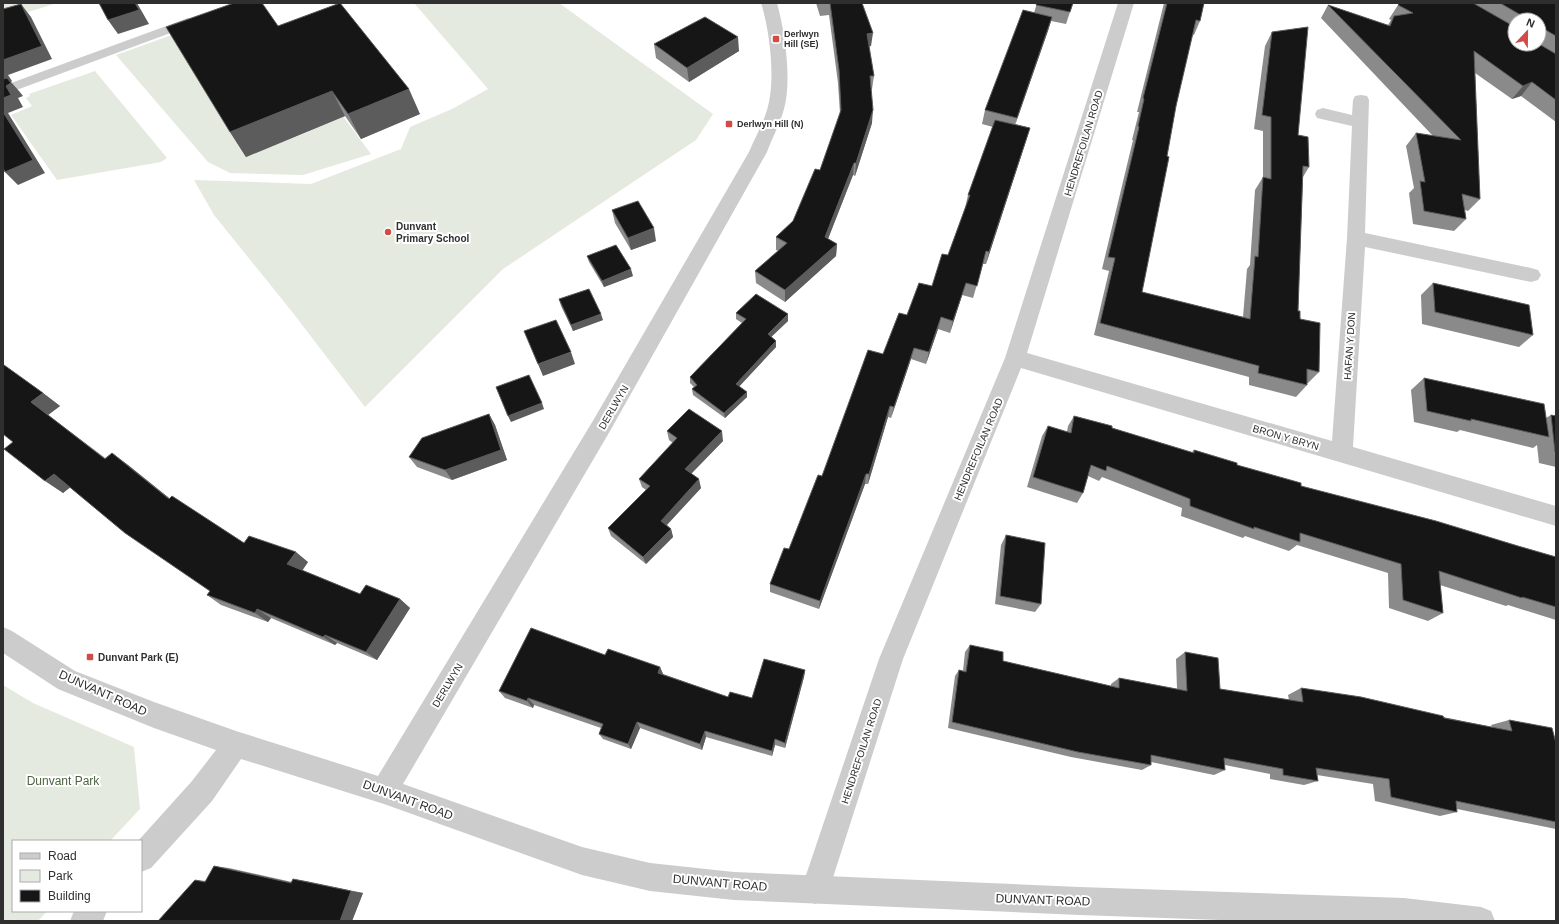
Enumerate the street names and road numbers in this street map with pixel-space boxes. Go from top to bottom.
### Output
street label: HENDREFOILAN ROAD [1062,89,1105,197]
street label: HAFAN Y DON [1342,312,1357,380]
street label: DERLWYN [596,383,631,431]
street label: HENDREFOILAN ROAD [952,396,1005,502]
street label: BRON Y BRYN [1251,423,1320,452]
street label: DERLWYN [430,661,465,709]
street label: DUNVANT ROAD [57,667,149,719]
street label: HENDREFOILAN ROAD [839,697,884,805]
street label: DUNVANT ROAD [361,777,455,823]
street label: DUNVANT ROAD [672,872,768,894]
street label: DUNVANT ROAD [995,891,1091,909]

